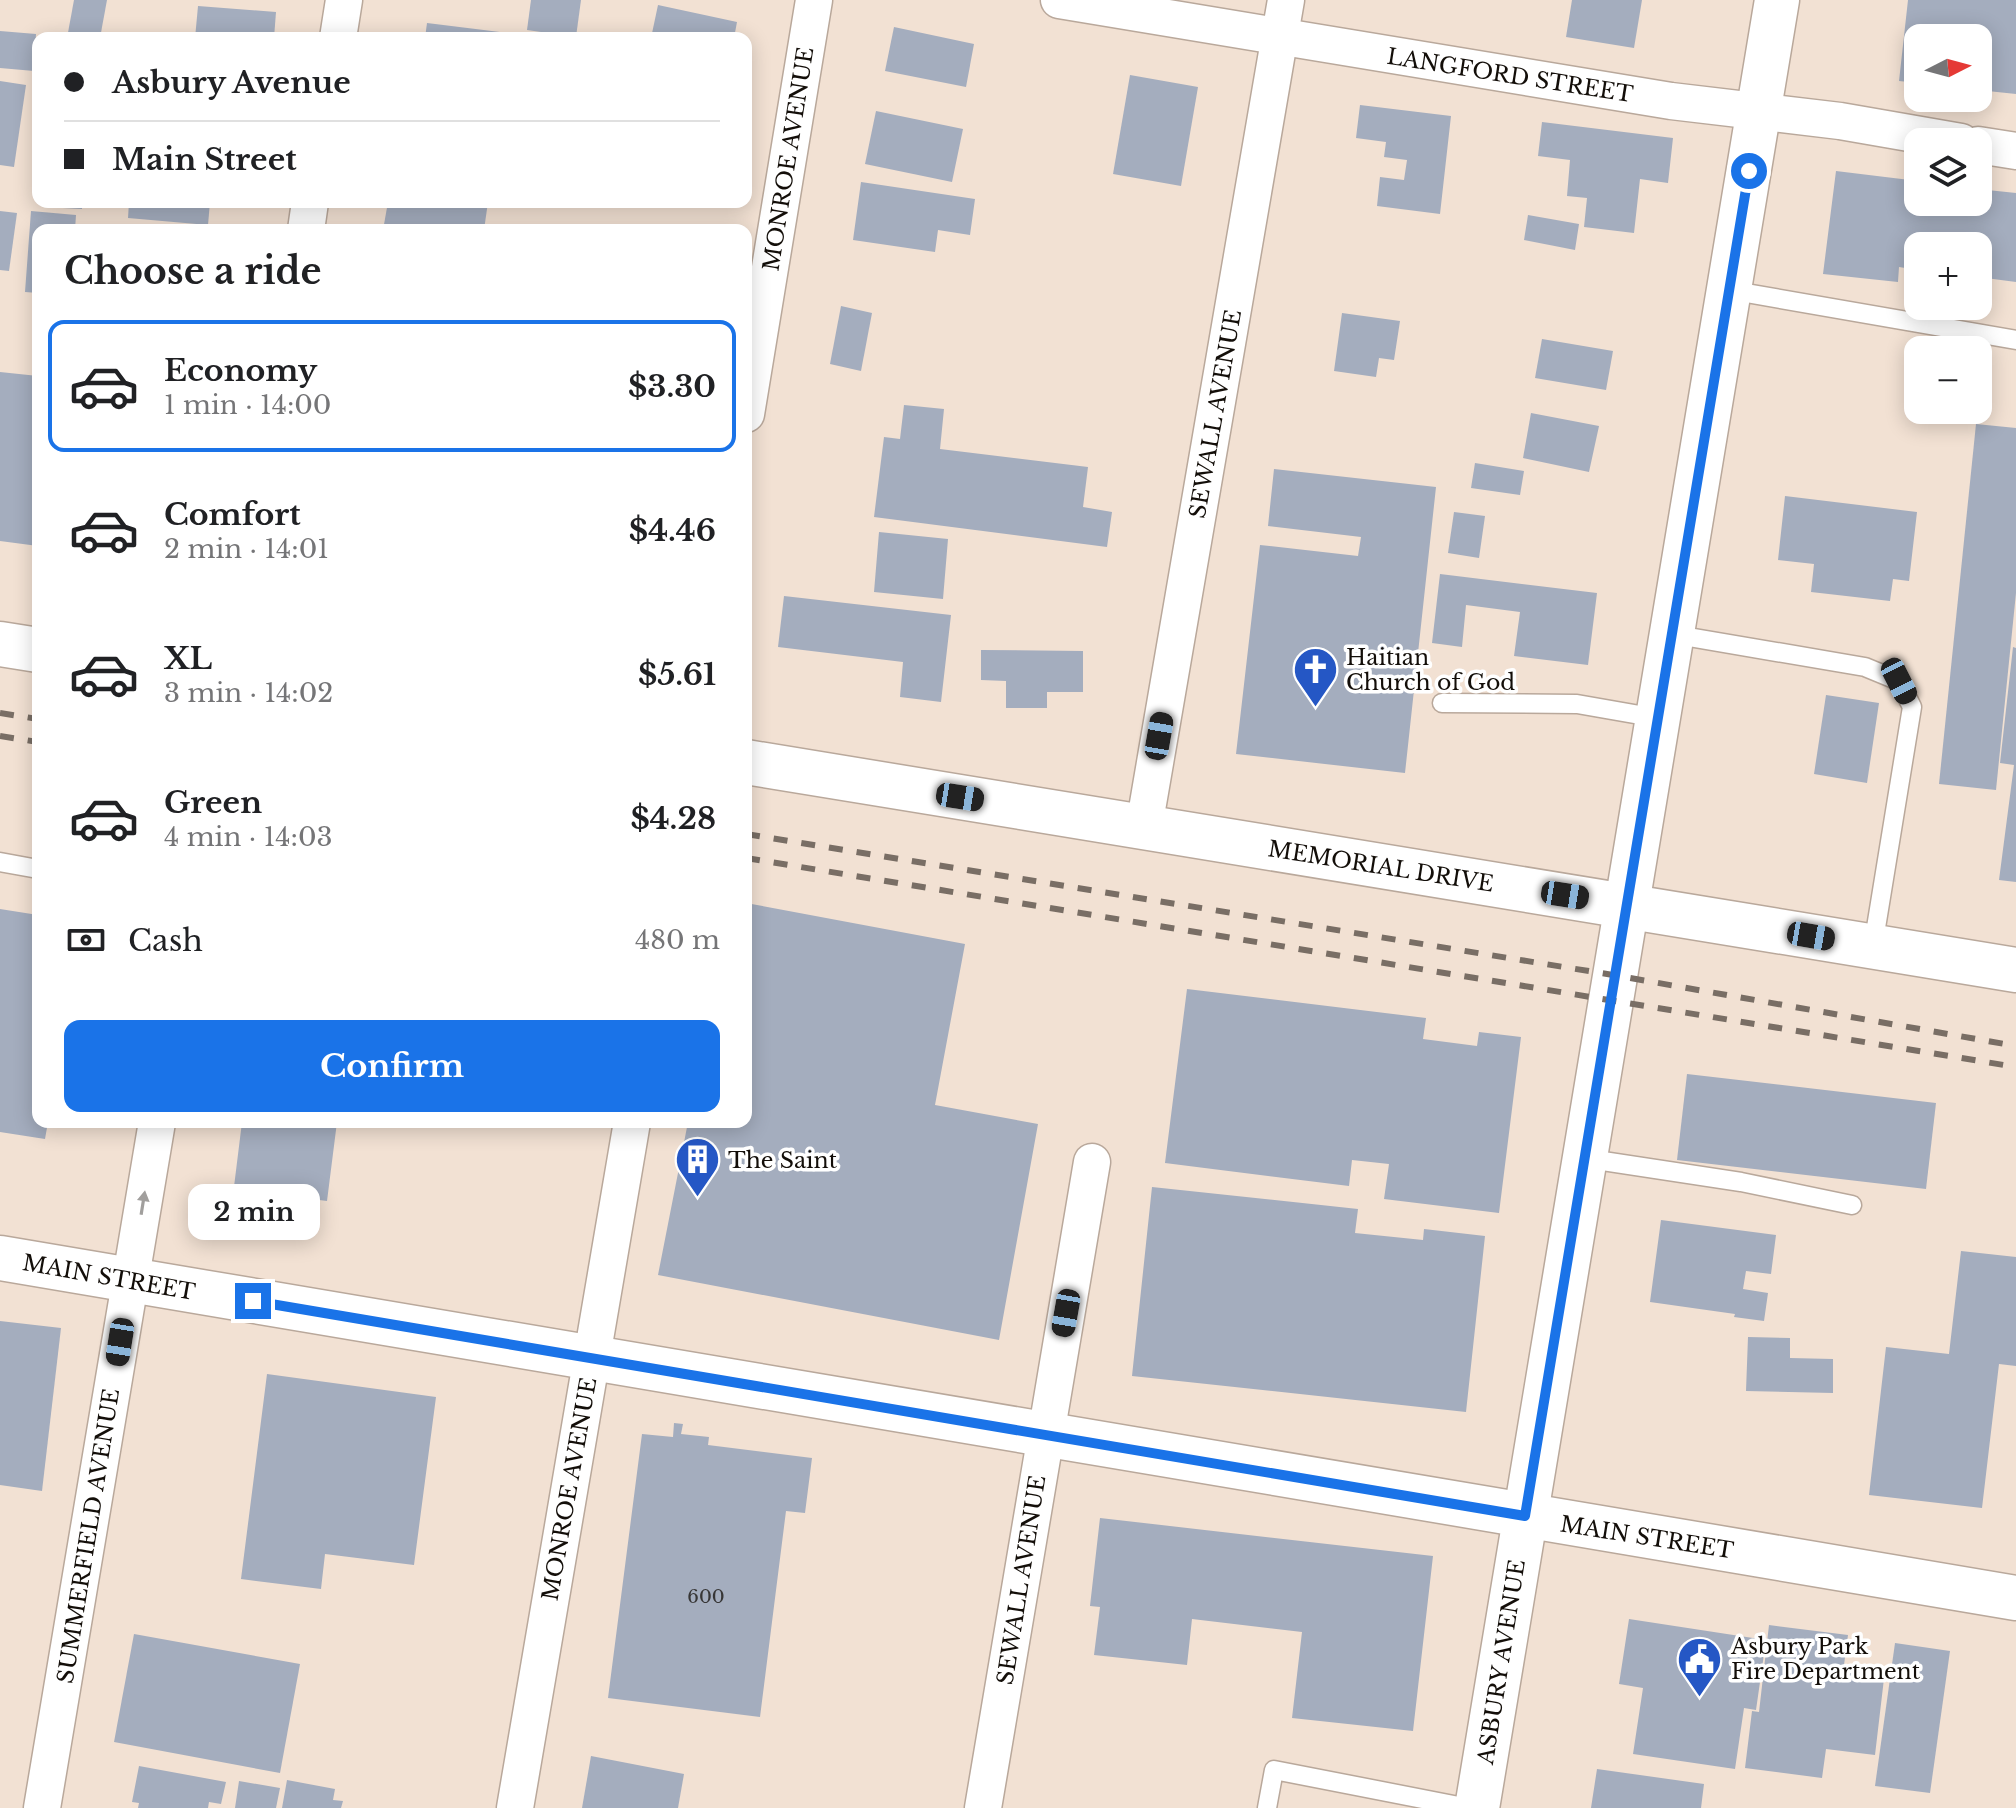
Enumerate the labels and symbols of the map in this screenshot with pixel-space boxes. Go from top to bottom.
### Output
north arrow [1904,24,1992,112]
street label: LANGFORD STREET [1385,43,1635,108]
street label: MONROE AVENUE [757,45,820,273]
route start [1731,153,1767,189]
street label: SEWALL AVENUE [1184,308,1247,521]
place label: Haitian Church of God [1346,644,1515,696]
church icon: Haitian Church of God [1291,646,1339,709]
car [1877,654,1921,708]
car [1143,710,1175,762]
car [934,781,986,813]
street label: MEMORIAL DRIVE [1266,835,1496,898]
car [1539,879,1591,911]
car [1785,920,1837,952]
building icon: The Saint [673,1136,721,1199]
place label: The Saint [728,1147,838,1174]
callout: 2 min [187,1185,319,1241]
one-way arrow [138,1190,150,1215]
street label: MAIN STREET [20,1249,198,1306]
route end [235,1283,271,1319]
car [1050,1287,1082,1339]
car [104,1316,136,1368]
street label: MONROE AVENUE [537,1375,602,1603]
street label: SUMMERFIELD AVENUE [52,1387,125,1686]
street label: SEWALL AVENUE [992,1474,1051,1687]
street label: MAIN STREET [1558,1510,1736,1565]
street label: ASBURY AVENUE [1472,1558,1531,1768]
house number: 600 [687,1586,725,1608]
place label: Asbury Park Fire Department [1730,1633,1921,1685]
public building icon: Asbury Park Fire Department [1676,1635,1724,1698]

